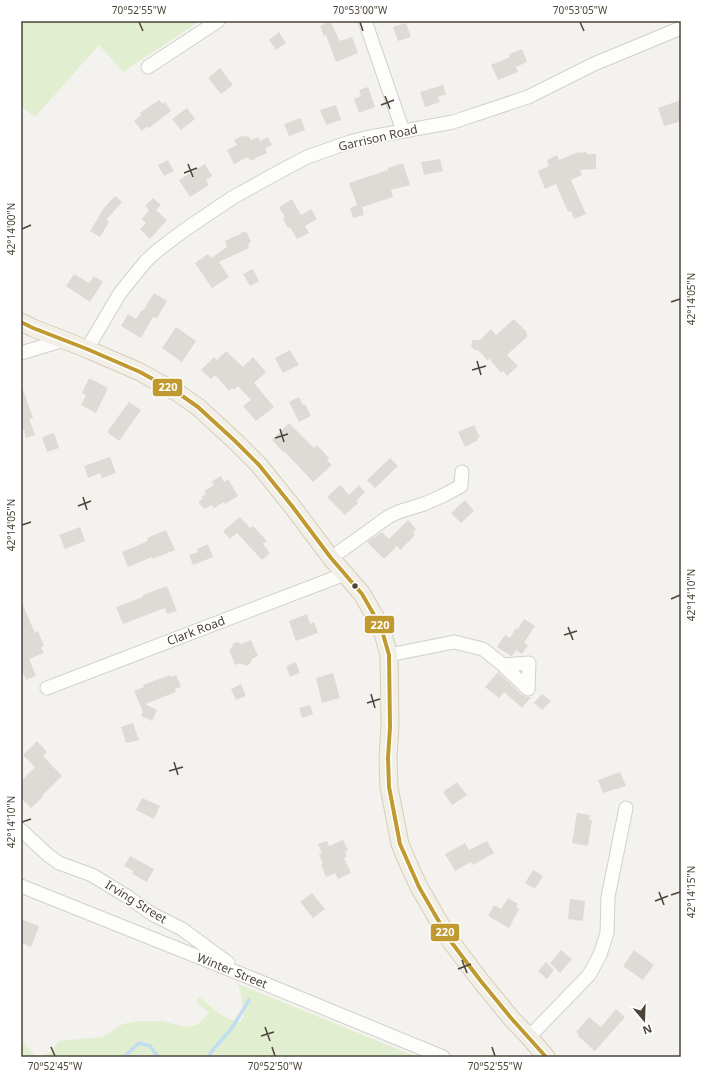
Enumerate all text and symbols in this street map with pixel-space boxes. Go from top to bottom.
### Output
text: 70°52'55"W [112,3,167,17]
text: 70°53'00"W [333,3,388,17]
text: 70°53'05"W [553,3,608,17]
street label: Garrison Road [337,120,419,155]
text: 42°14'00"N [4,203,18,255]
text: 42°14'05"N [684,273,698,325]
line badge: 220 [152,378,183,397]
text: 220 [159,379,177,394]
text: 42°14'05"N [4,499,18,551]
text: 42°14'10"N [684,569,698,621]
unlabelled marker [350,581,360,591]
street label: Clark Road [164,612,227,649]
line badge: 220 [364,615,395,634]
text: 220 [371,617,389,632]
text: 42°14'10"N [4,796,18,848]
text: 42°14'15"N [684,866,698,918]
street label: Irving Street [102,876,171,928]
line badge: 220 [430,923,460,942]
text: 220 [436,924,454,939]
street label: Winter Street [195,949,270,993]
north arrow [624,1000,664,1040]
text: N [641,1021,654,1038]
text: 70°52'45"W [28,1059,83,1073]
text: 70°52'50"W [248,1059,303,1073]
text: 70°52'55"W [468,1059,523,1073]

